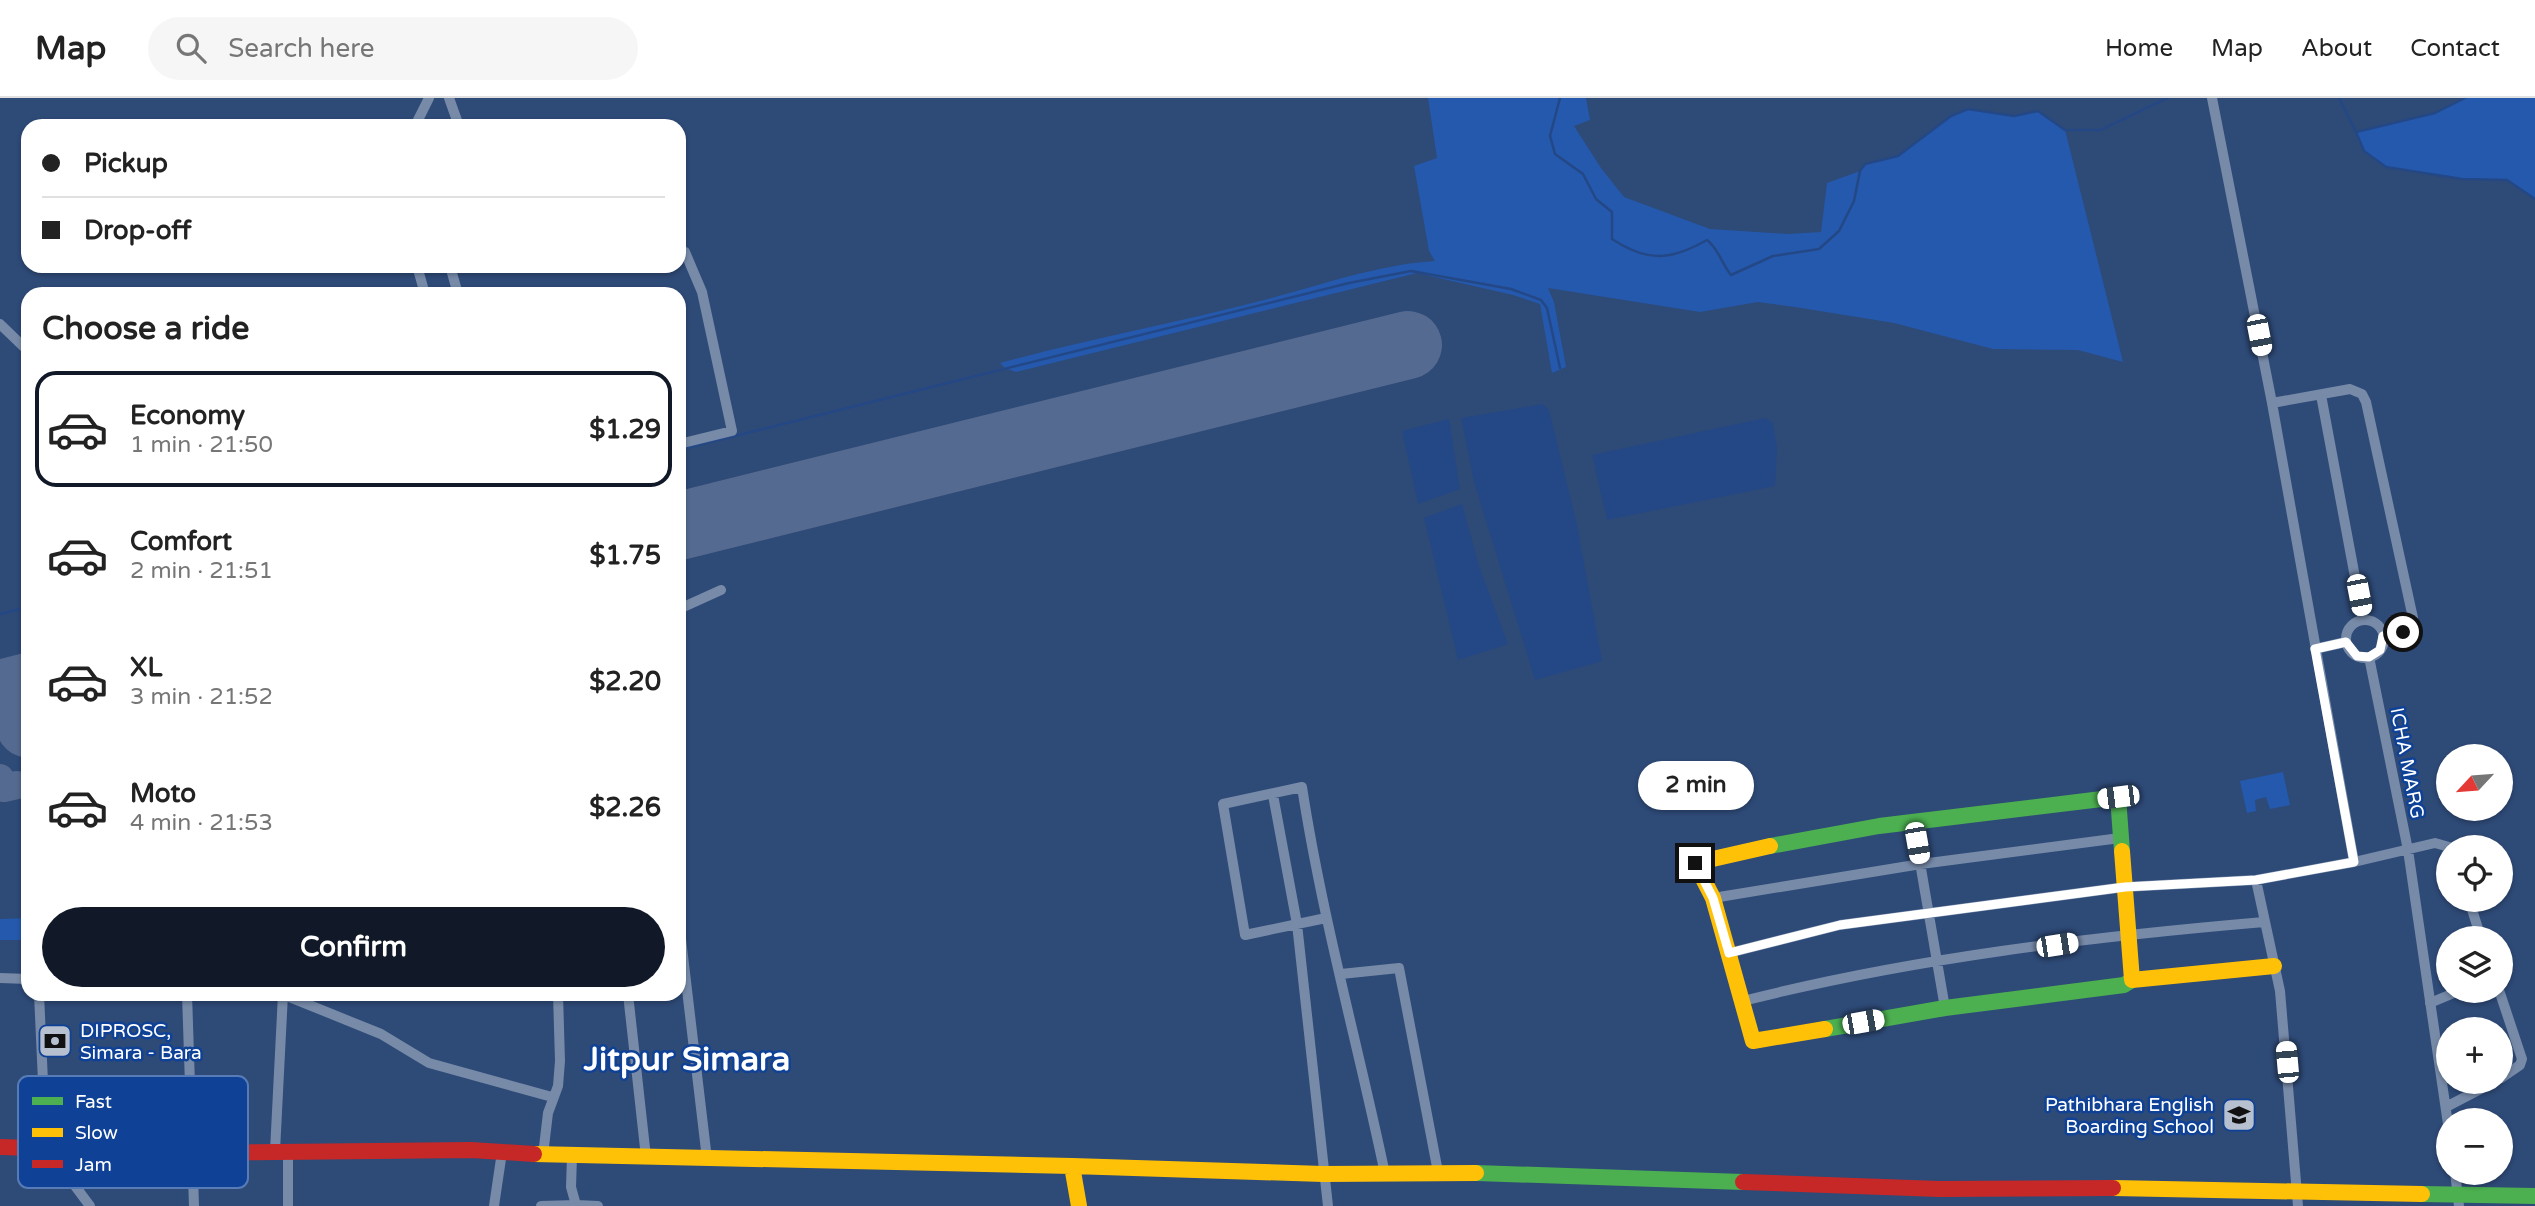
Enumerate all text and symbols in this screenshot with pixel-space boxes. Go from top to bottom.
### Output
search box [148,17,638,80]
text: Map [35,29,106,68]
icon: search [172,29,210,67]
text: Search here [228,33,374,64]
text: Home [2105,34,2173,63]
text: Map [2211,34,2263,63]
text: About [2301,34,2372,63]
text: Contact [2410,34,2500,63]
text: Pickup [84,148,168,179]
text: Drop-off [84,215,191,246]
text: Choose a ride [42,310,249,348]
car [2245,312,2274,358]
icon: car [46,398,109,461]
text: Economy [130,400,245,431]
text: $1.29 [589,414,661,445]
text: 1 min · 21:50 [130,431,273,459]
icon: car [46,524,109,587]
text: Comfort [130,526,232,557]
text: $1.75 [589,540,661,571]
text: 2 min · 21:51 [130,557,273,585]
car [2345,572,2374,618]
route start [2387,616,2419,648]
icon: car [46,650,109,713]
text: XL [130,652,162,683]
text: $2.20 [589,666,661,697]
text: 3 min · 21:52 [130,683,273,711]
street label: ICHA MARG [2385,706,2429,821]
north arrow [2436,744,2513,821]
map controls [2436,744,2513,1185]
callout: 2 min [1637,762,1753,810]
text: 2 min [1665,771,1727,799]
icon: car [46,776,109,839]
text: Moto [130,778,196,809]
car [2096,784,2141,810]
text: $2.26 [589,792,661,823]
text: 4 min · 21:53 [130,809,273,837]
car [1904,820,1931,866]
button: locate [2436,835,2513,912]
route end [1679,847,1711,879]
button: Confirm [42,907,665,987]
button: layers [2436,926,2513,1003]
car [2035,931,2080,959]
car [1841,1008,1886,1036]
button: + [2436,1017,2513,1094]
place label: DIPROSC, Simara - Bara [80,1020,202,1064]
bank icon: DIPROSC, Simara - Bara [36,1022,74,1060]
district label: Jitpur Simara [583,1040,790,1079]
car [2275,1040,2300,1084]
legend [18,1076,248,1188]
text: Fast [75,1091,112,1113]
place label: Pathibhara English Boarding School [2045,1094,2214,1138]
school or university icon: Pathibhara English Boarding School [2220,1096,2258,1134]
button: − [2436,1108,2513,1185]
text: Slow [75,1122,118,1144]
text: Jam [75,1154,112,1176]

